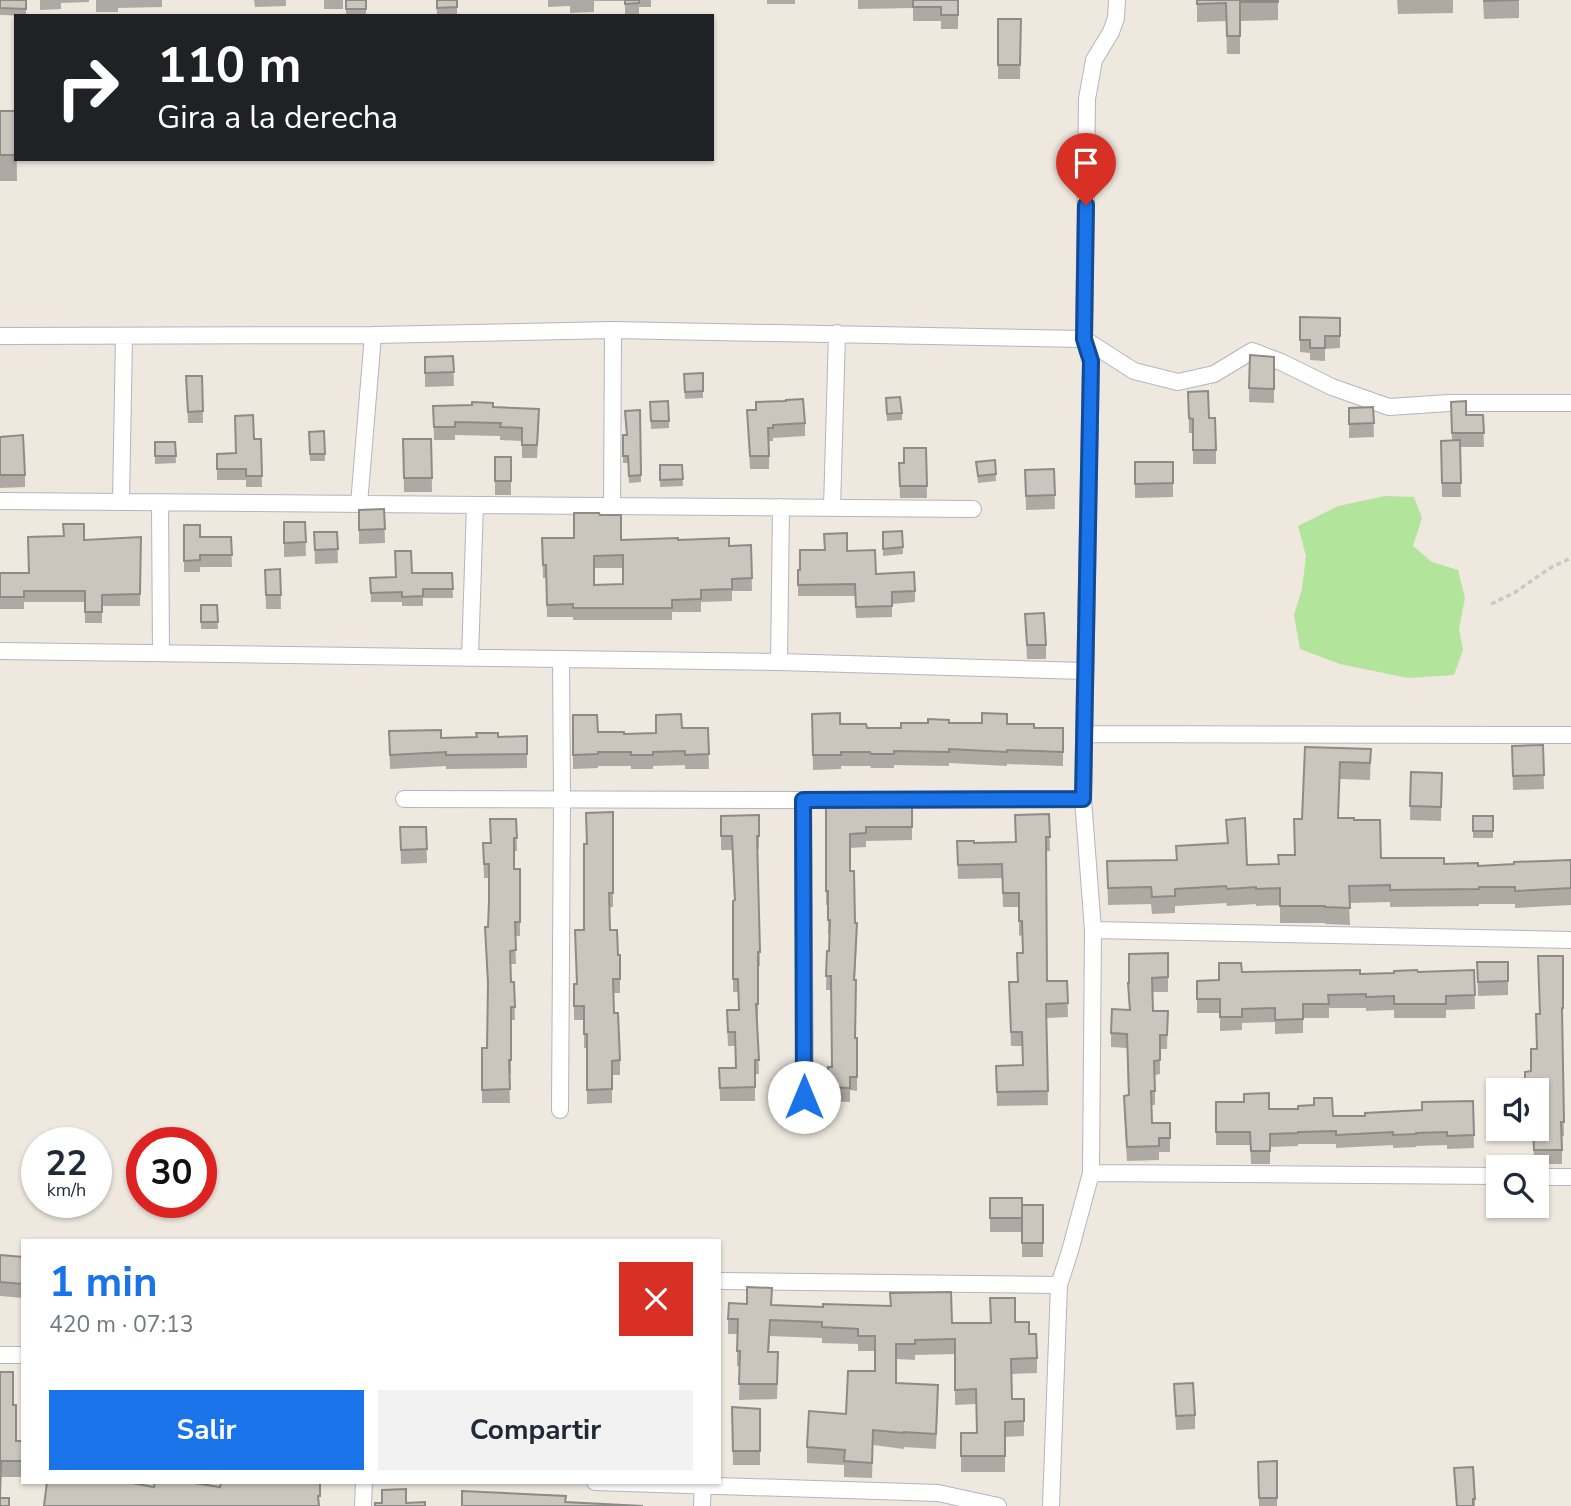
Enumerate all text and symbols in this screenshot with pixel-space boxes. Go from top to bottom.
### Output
text: 110 m [157,32,301,99]
icon: right [42,42,133,133]
text: Gira a la derecha [157,96,398,139]
pin [1056,133,1116,205]
icon: arrive [1067,144,1105,182]
position arrow [767,1060,841,1134]
map controls [1486,1078,1549,1218]
button: sound [1486,1078,1549,1141]
speed limit sign: 30 [126,1127,217,1218]
text: 22 [45,1140,88,1187]
button: search [1486,1155,1549,1218]
text: km/h [47,1178,86,1202]
text: 1 min [49,1254,158,1311]
button: close [619,1262,693,1336]
text: 420 m · 07:13 [49,1309,194,1340]
button: Salir [49,1390,364,1470]
button: Compartir [378,1390,693,1470]

